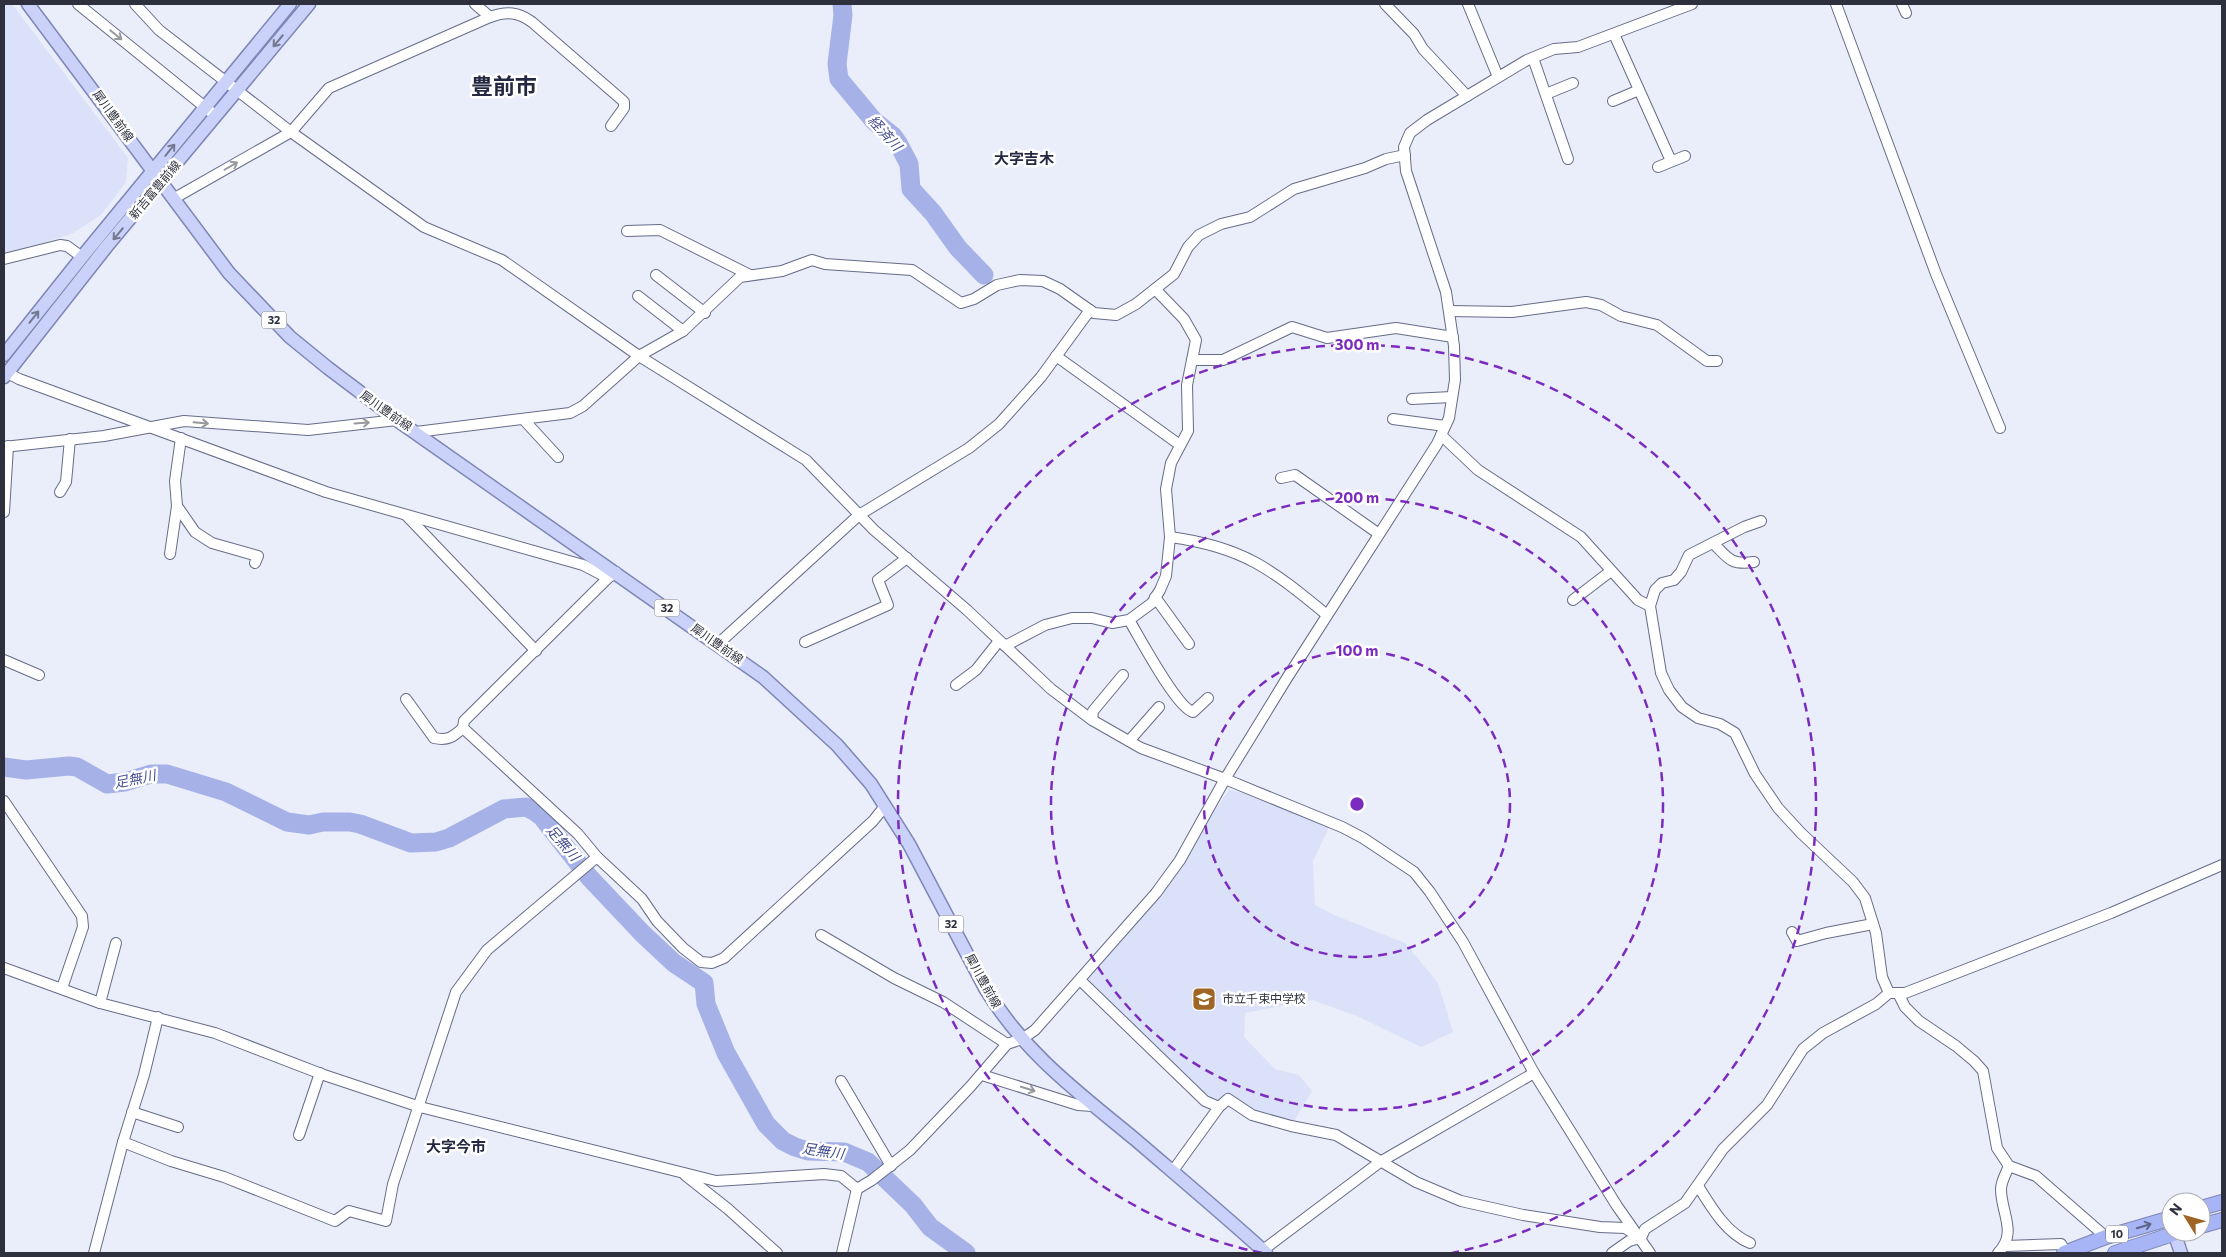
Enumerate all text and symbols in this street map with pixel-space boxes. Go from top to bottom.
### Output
one-way arrow [109,29,122,40]
one-way arrow [272,35,283,48]
district label: 豊前市 [471,72,537,99]
street label: 犀川豊前線 [91,87,137,144]
water label: 経済川 [865,111,907,155]
one-way arrow [164,144,175,157]
district label: 大字吉木 [994,149,1054,167]
street label: 新吉富豊前線 [126,157,183,221]
one-way arrow [223,161,238,171]
one-way arrow [112,227,124,240]
one-way arrow [29,310,39,324]
road number: 32 [262,312,286,328]
text: 300 m [1335,335,1379,353]
street label: 犀川豊前線 [358,387,415,433]
one-way arrow [192,418,208,427]
one-way arrow [354,418,370,427]
text: 200 m [1335,488,1379,506]
road number: 32 [654,600,680,616]
street label: 犀川豊前線 [689,620,746,666]
text: 100 m [1336,641,1378,659]
water label: 足無川 [113,766,159,791]
centre of rings [1348,795,1366,813]
water label: 足無川 [543,821,585,866]
road number: 32 [938,916,964,932]
street label: 犀川豊前線 [963,951,1005,1010]
school or university icon: 市立千束中学校 [1191,986,1217,1012]
place label: 市立千束中学校 [1222,991,1306,1005]
one-way arrow [1020,1085,1036,1095]
district label: 大字今市 [426,1137,486,1155]
water label: 足無川 [801,1139,847,1162]
north arrow [2161,1192,2211,1242]
text: N [2165,1200,2185,1218]
one-way arrow [2135,1221,2151,1231]
road number: 10 [2106,1226,2128,1242]

